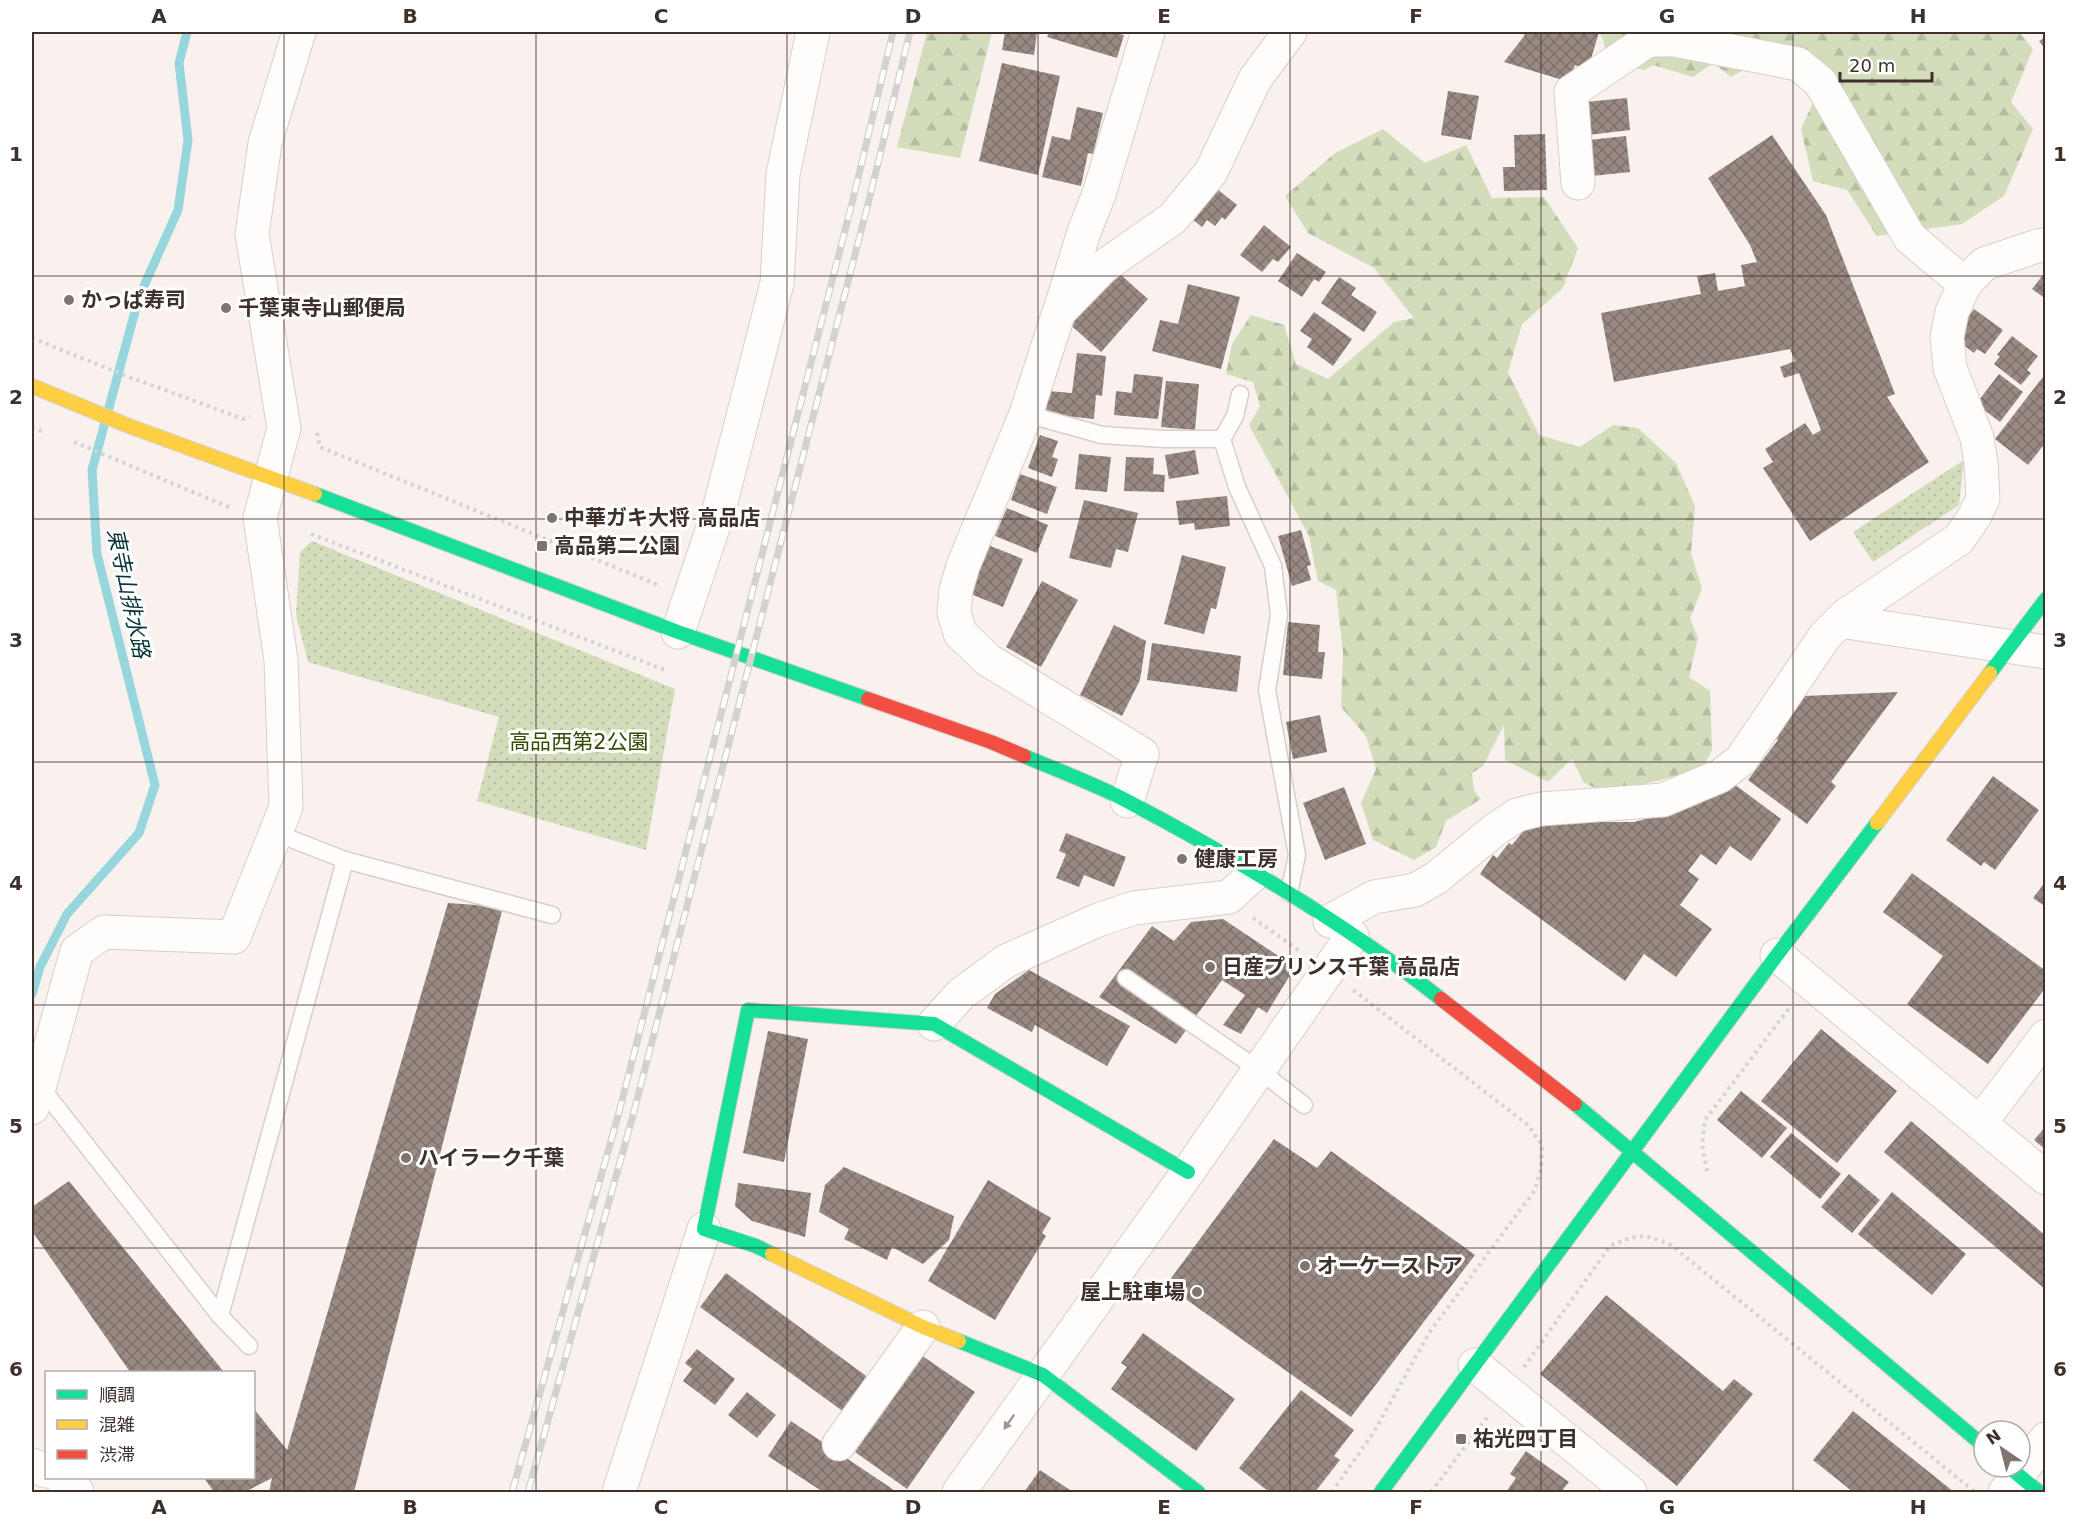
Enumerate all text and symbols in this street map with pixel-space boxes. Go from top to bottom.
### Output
text: A [151,4,167,28]
text: B [402,4,418,28]
text: C [654,4,668,28]
text: D [905,4,921,28]
text: E [1157,4,1171,28]
text: F [1409,4,1423,28]
text: G [1659,4,1675,28]
text: H [1910,4,1926,28]
scale bar [1840,45,1932,83]
text: 20 m [1849,55,1895,76]
text: 1 [9,142,23,166]
text: 1 [2053,142,2067,166]
place label: かっぱ寿司 [81,288,186,312]
marker: かっぱ寿司 [62,293,76,307]
place label: 千葉東寺山郵便局 [238,296,406,320]
marker: 千葉東寺山郵便局 [219,301,233,315]
text: 2 [9,385,23,409]
text: 2 [2053,385,2067,409]
place label: 中華ガキ大将 高品店 [564,506,760,530]
marker: 中華ガキ大将 高品店 [545,511,559,525]
water label: 東寺山排水路 [103,526,155,662]
place label: 高品第二公園 [554,534,680,558]
marker: 高品第二公園 [535,539,549,553]
text: 3 [9,628,23,652]
text: 3 [2053,628,2067,652]
park label: 高品西第2公園 [509,730,649,754]
place label: 健康工房 [1194,847,1278,871]
marker: 健康工房 [1175,852,1189,866]
text: 4 [9,871,23,895]
text: 4 [2053,871,2067,895]
place label: 日産プリンス千葉 高品店 [1222,955,1460,979]
marker: 日産プリンス千葉 高品店 [1203,960,1217,974]
text: 5 [9,1114,23,1138]
text: 5 [2053,1114,2067,1138]
place label: ハイラーク千葉 [418,1146,565,1170]
marker: ハイラーク千葉 [399,1151,413,1165]
place label: オーケーストア [1317,1254,1463,1278]
marker: オーケーストア [1298,1259,1312,1273]
place label: 屋上駐車場 [1080,1280,1185,1304]
marker: 屋上駐車場 [1190,1285,1204,1299]
text: 6 [9,1357,23,1381]
text: 6 [2053,1357,2067,1381]
legend [45,1371,255,1479]
text: 順調 [99,1384,135,1405]
text: 混雑 [99,1414,135,1435]
one-way arrow [1003,1414,1015,1430]
north arrow [1972,1419,2032,1479]
text: N [1983,1426,2005,1449]
place label: 祐光四丁目 [1473,1427,1578,1451]
marker: 祐光四丁目 [1454,1432,1468,1446]
text: 渋滞 [99,1444,135,1465]
text: A [151,1495,167,1519]
text: B [402,1495,418,1519]
text: C [654,1495,668,1519]
text: D [905,1495,921,1519]
text: E [1157,1495,1171,1519]
text: F [1409,1495,1423,1519]
text: G [1659,1495,1675,1519]
text: H [1910,1495,1926,1519]

